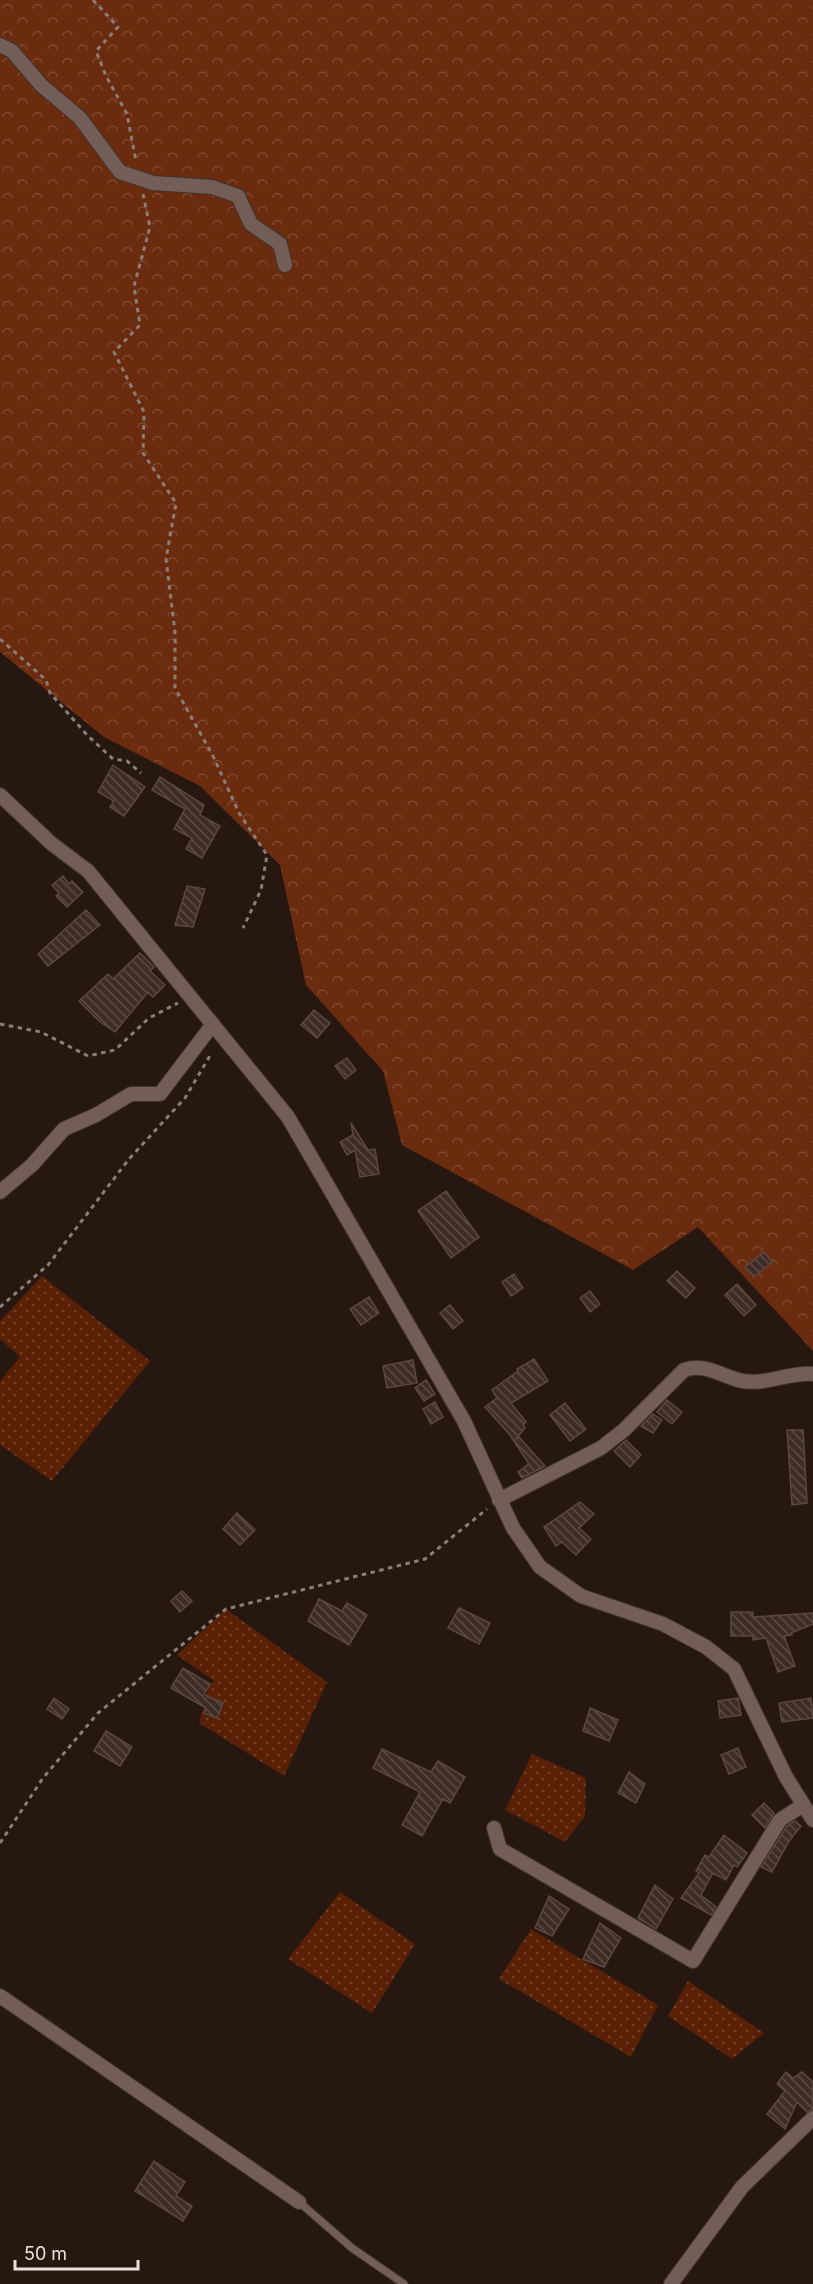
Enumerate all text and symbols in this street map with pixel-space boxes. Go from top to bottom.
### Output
scale bar [15,2233,138,2271]
text: 50 m [24,2243,67,2264]

